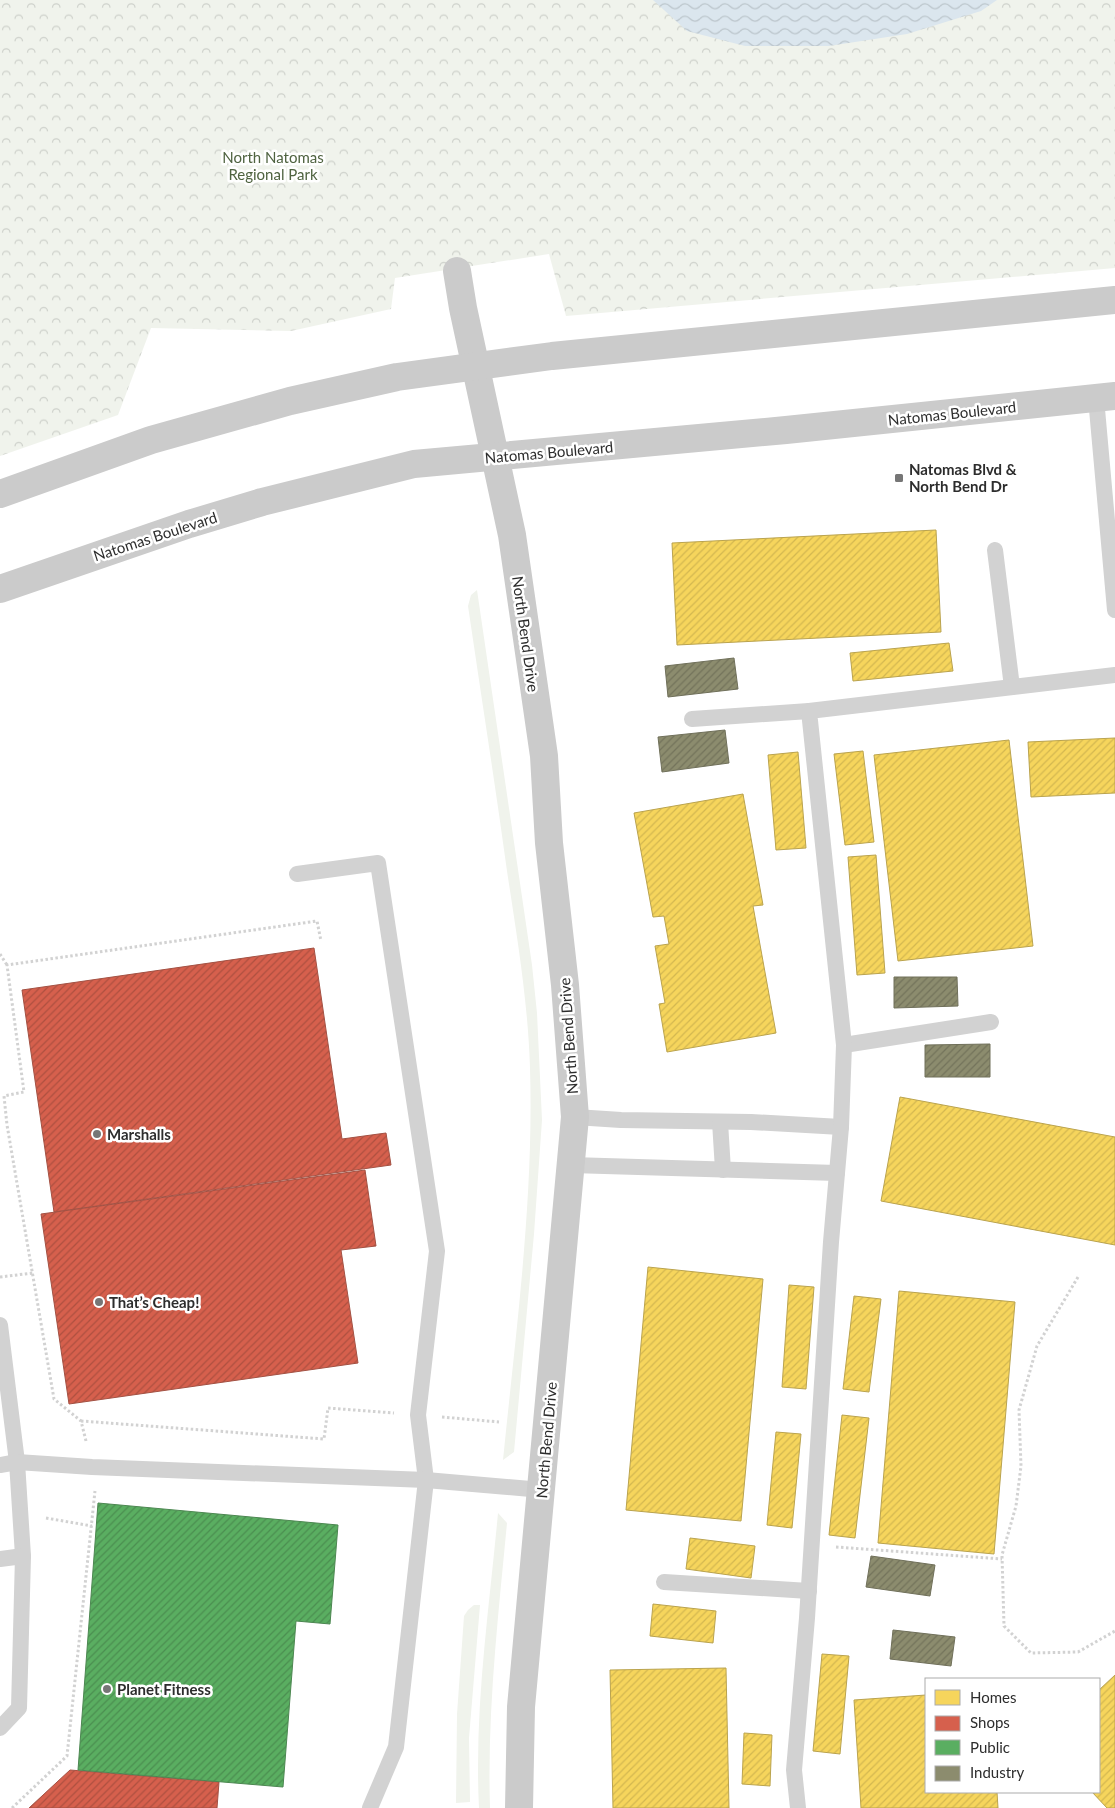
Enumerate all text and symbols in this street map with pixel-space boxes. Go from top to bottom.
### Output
park label: North Natomas Regional Park [222,148,324,183]
street label: Natomas Boulevard [887,397,1017,429]
street label: Natomas Boulevard [484,437,614,467]
place label: Natomas Blvd & North Bend Dr [909,460,1017,495]
marker: Natomas Blvd & North Bend Dr [893,472,905,484]
street label: Natomas Boulevard [91,508,219,564]
street label: North Bend Drive [509,575,543,693]
street label: North Bend Drive [555,977,581,1095]
place label: Marshalls [107,1125,171,1143]
marker: Marshalls [91,1128,103,1140]
place label: That’s Cheap! [109,1293,199,1311]
marker: That’s Cheap! [93,1296,105,1308]
street label: North Bend Drive [532,1381,560,1499]
legend [925,1678,1100,1793]
place label: Planet Fitness [117,1680,211,1698]
marker: Planet Fitness [101,1683,113,1695]
text: Homes [970,1688,1016,1706]
text: Shops [970,1713,1010,1731]
text: Public [970,1738,1010,1756]
text: Industry [970,1763,1025,1781]

